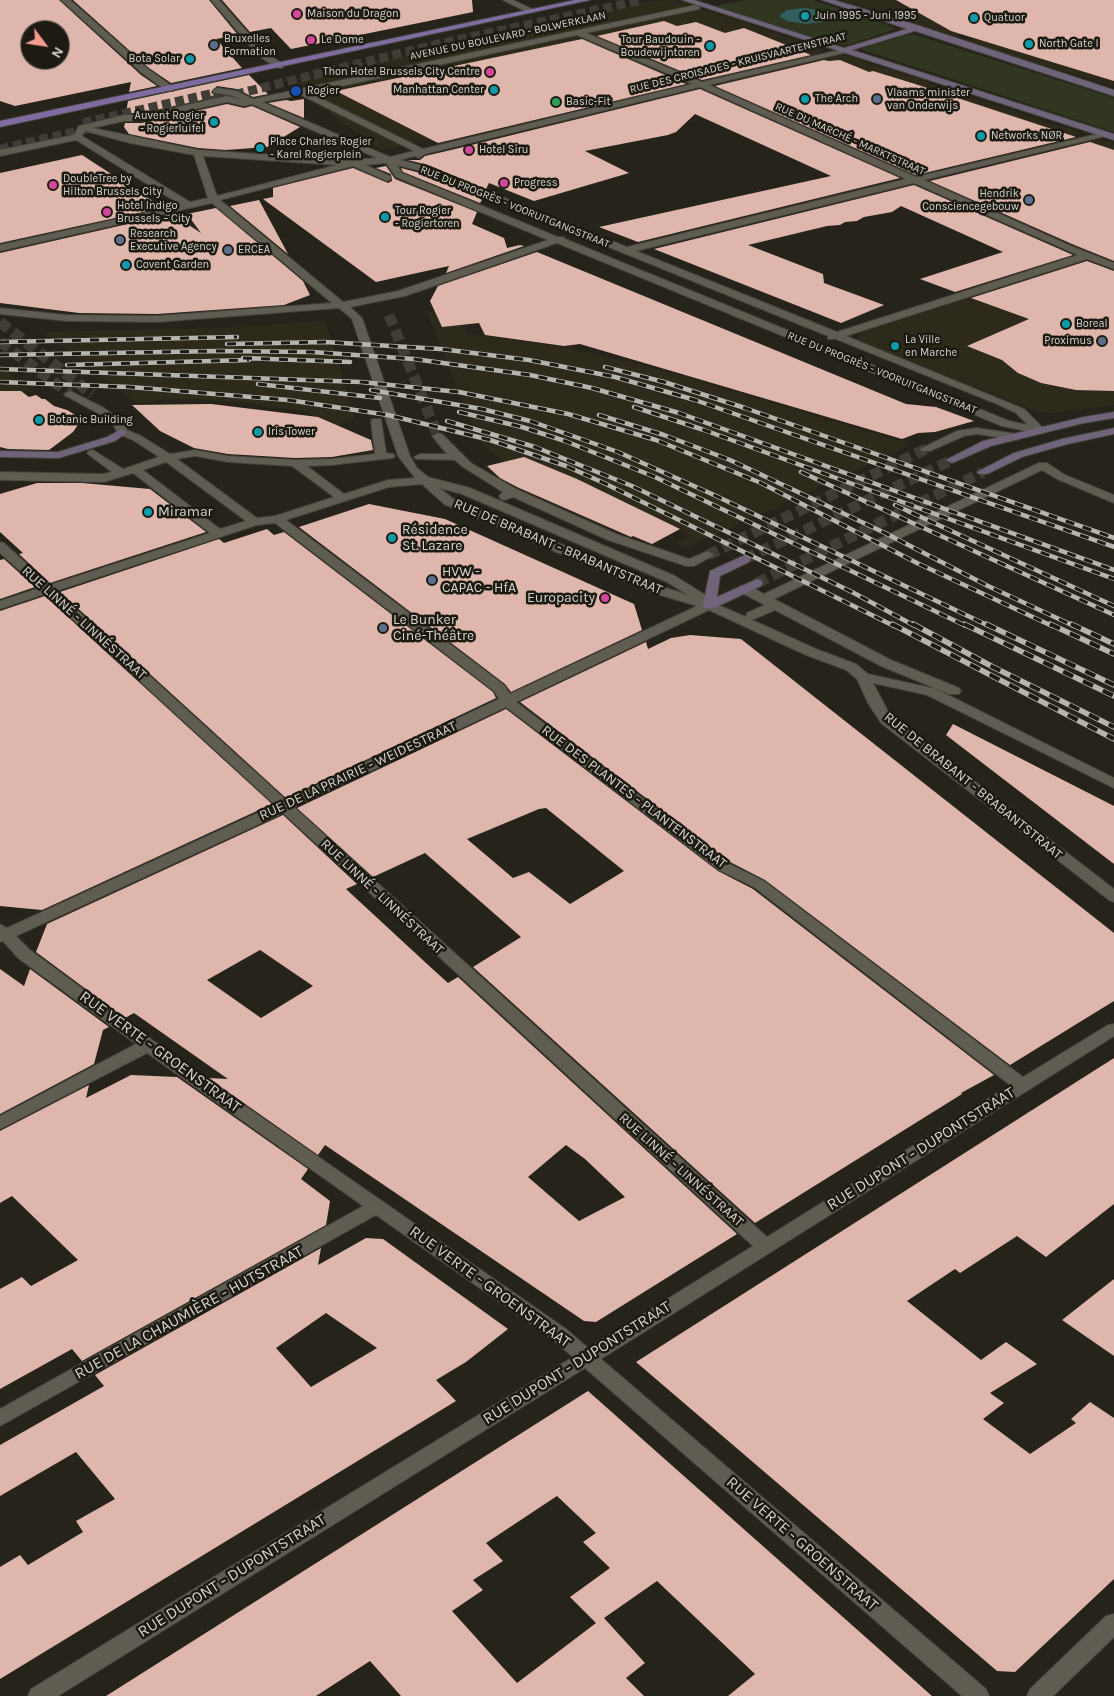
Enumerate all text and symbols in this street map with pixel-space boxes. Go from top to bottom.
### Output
place label: Maison du Dragon [307,7,399,21]
marker: Maison du Dragon [291,8,303,20]
street label: AVENUE DU BOULEVARD - BOLWERKLAAN [409,9,607,63]
place label: Juin 1995 - Juni 1995 [815,9,917,23]
marker: Juin 1995 - Juni 1995 [799,10,811,22]
place label: Quatuor [984,11,1025,25]
marker: Quatuor [968,12,980,24]
north arrow [20,20,70,70]
street label: RUE DES CROISADES - KRUISVAARTENSTRAAT [628,30,848,96]
place label: Bruxelles Formation [224,32,276,58]
place label: Le Dome [321,33,364,47]
place label: Tour Baudouin - Boudewijntoren [621,33,700,59]
marker: Le Dome [305,34,317,46]
place label: North Gate I [1039,37,1099,51]
marker: North Gate I [1023,38,1035,50]
marker: Bruxelles Formation [208,39,220,51]
marker: Tour Baudouin - Boudewijntoren [704,40,716,52]
text: N [48,44,67,61]
place label: Bota Solar [129,52,180,66]
marker: Bota Solar [184,53,196,65]
place label: Thon Hotel Brussels City Centre [323,65,480,79]
marker: Thon Hotel Brussels City Centre [484,66,496,78]
place label: Manhattan Center [393,83,484,97]
marker: Rogier [289,84,303,98]
place label: Rogier [307,84,339,98]
marker: Manhattan Center [488,84,500,96]
place label: Vlaams minister van Onderwijs [887,86,970,112]
place label: The Arch [815,92,858,106]
marker: The Arch [799,93,811,105]
marker: Vlaams minister van Onderwijs [871,93,883,105]
place label: Basic-Fit [566,95,611,109]
marker: Basic-Fit [550,96,562,108]
street label: RUE DU MARCHÉ - MARKTSTRAAT [773,100,927,178]
place label: Auvent Rogier - Rogierluifel [135,109,204,135]
marker: Auvent Rogier - Rogierluifel [208,116,220,128]
place label: Networks NØR [991,129,1062,143]
marker: Networks NØR [975,130,987,142]
place label: Place Charles Rogier - Karel Rogierplein [270,135,372,161]
marker: Place Charles Rogier - Karel Rogierplein [254,142,266,154]
place label: Hotel Siru [479,143,528,157]
marker: Hotel Siru [463,144,475,156]
street label: RUE DU PROGRÈS - VOORUITGANGSTRAAT [419,163,611,251]
place label: DoubleTree by Hilton Brussels City [63,172,162,198]
place label: Progress [514,176,557,190]
marker: Progress [498,177,510,189]
marker: DoubleTree by Hilton Brussels City [47,179,59,191]
place label: Hendrik Consciencegebouw [922,187,1019,213]
marker: Hendrik Consciencegebouw [1023,194,1035,206]
place label: Hotel Indigo Brussels – City [117,199,190,225]
place label: Tour Rogier - Rogiertoren [395,204,460,230]
marker: Hotel Indigo Brussels – City [101,206,113,218]
marker: Tour Rogier - Rogiertoren [379,211,391,223]
place label: Research Executive Agency [130,227,217,253]
marker: Research Executive Agency [114,234,126,246]
place label: ERCEA [238,243,270,257]
marker: ERCEA [222,244,234,256]
place label: Covent Garden [136,258,209,272]
marker: Covent Garden [120,259,132,271]
place label: Boreal [1076,317,1108,331]
marker: Boreal [1060,318,1072,330]
street label: RUE DU PROGRÈS - VOORUITGANGSTRAAT [786,329,978,417]
place label: La Ville en Marche [905,333,957,359]
place label: Proximus [1044,334,1092,348]
marker: Proximus [1096,335,1108,347]
marker: La Ville en Marche [889,340,901,352]
place label: Botanic Building [49,413,133,427]
marker: Botanic Building [33,414,45,426]
place label: Iris Tower [268,425,315,439]
marker: Iris Tower [252,426,264,438]
street label: RUE DE BRABANT - BRABANTSTRAAT [451,495,665,599]
place label: Miramar [158,504,213,520]
marker: Miramar [142,506,154,518]
place label: Résidence St. Lazare [402,522,468,554]
marker: Résidence St. Lazare [386,532,398,544]
street label: RUE LINNÉ - LINNÉSTRAAT [18,563,150,683]
place label: HVW - CAPAC - HfA [442,564,516,596]
marker: HVW - CAPAC - HfA [426,574,438,586]
place label: Europacity [527,590,595,606]
marker: Europacity [599,592,611,604]
place label: Le Bunker Ciné-Théâtre [393,612,474,644]
marker: Le Bunker Ciné-Théâtre [377,622,389,634]
street label: RUE DE BRABANT - BRABANTSTRAAT [880,709,1066,863]
street label: RUE DE LA PRAIRIE - WEIDESTRAAT [257,718,459,824]
street label: RUE DES PLANTES - PLANTENSTRAAT [538,722,730,872]
street label: RUE LINNÉ - LINNÉSTRAAT [317,836,447,958]
street label: RUE VERTE - GROENSTRAAT [76,987,244,1117]
street label: RUE DUPONT - DUPONTSTRAAT [824,1083,1018,1215]
street label: RUE LINNÉ - LINNÉSTRAAT [615,1110,747,1230]
street label: RUE VERTE - GROENSTRAAT [406,1222,574,1352]
street label: RUE DE LA CHAUMIÈRE - HUTSTRAAT [71,1242,307,1384]
street label: RUE DUPONT - DUPONTSTRAAT [480,1297,674,1429]
street label: RUE VERTE - GROENSTRAAT [722,1473,882,1615]
street label: RUE DUPONT - DUPONTSTRAAT [135,1510,329,1642]

